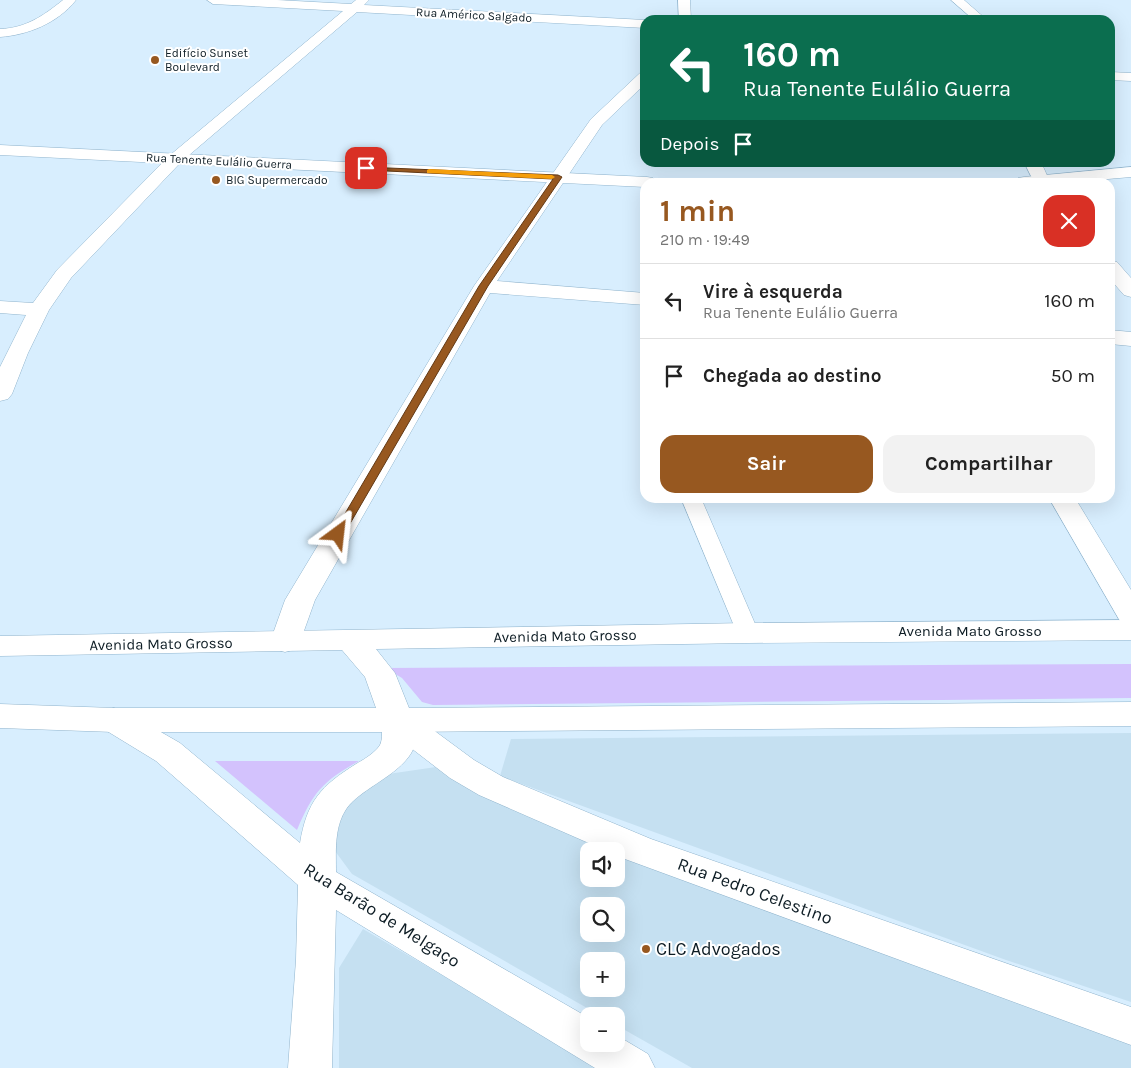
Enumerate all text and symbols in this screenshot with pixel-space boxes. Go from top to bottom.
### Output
street label: Rua Américo Salgado [416,5,532,25]
text: 160 m [743,34,841,75]
icon: left [660,35,725,100]
place label: Edifício Sunset Boulevard [165,46,249,74]
marker: Edifício Sunset Boulevard [149,54,161,66]
text: Rua Tenente Eulálio Guerra [743,76,1011,102]
icon: arrive [729,130,757,158]
text: Depois [660,133,719,155]
pin [345,147,387,189]
street label: Rua Tenente Eulálio Guerra [146,150,292,172]
icon: arrive [352,154,380,182]
place label: BIG Supermercado [226,173,328,187]
marker: BIG Supermercado [210,174,222,186]
text: 1 min [660,193,735,229]
button: close [1043,195,1095,247]
text: 210 m · 19:49 [660,230,750,249]
text: Vire à esquerda [703,281,843,303]
icon: left [660,287,688,315]
text: 160 m [1044,290,1095,312]
text: Rua Tenente Eulálio Guerra [703,303,898,322]
icon: arrive [660,362,688,390]
text: Chegada ao destino [703,365,881,387]
text: 50 m [1051,365,1095,387]
button: Sair [660,435,873,493]
button: Compartilhar [883,435,1095,493]
position arrow [311,507,363,559]
street label: Avenida Mato Grosso [898,622,1042,640]
street label: Avenida Mato Grosso [493,626,637,646]
street label: Avenida Mato Grosso [89,634,233,654]
map controls [580,842,625,1052]
button: sound [580,842,625,887]
street label: Rua Pedro Celestino [674,853,836,929]
street label: Rua Barão de Melgaço [300,858,464,972]
button: search [580,897,625,942]
place label: CLC Advogados [656,938,781,960]
marker: CLC Advogados [640,943,652,955]
button: + [580,952,625,997]
button: − [580,1007,625,1052]

